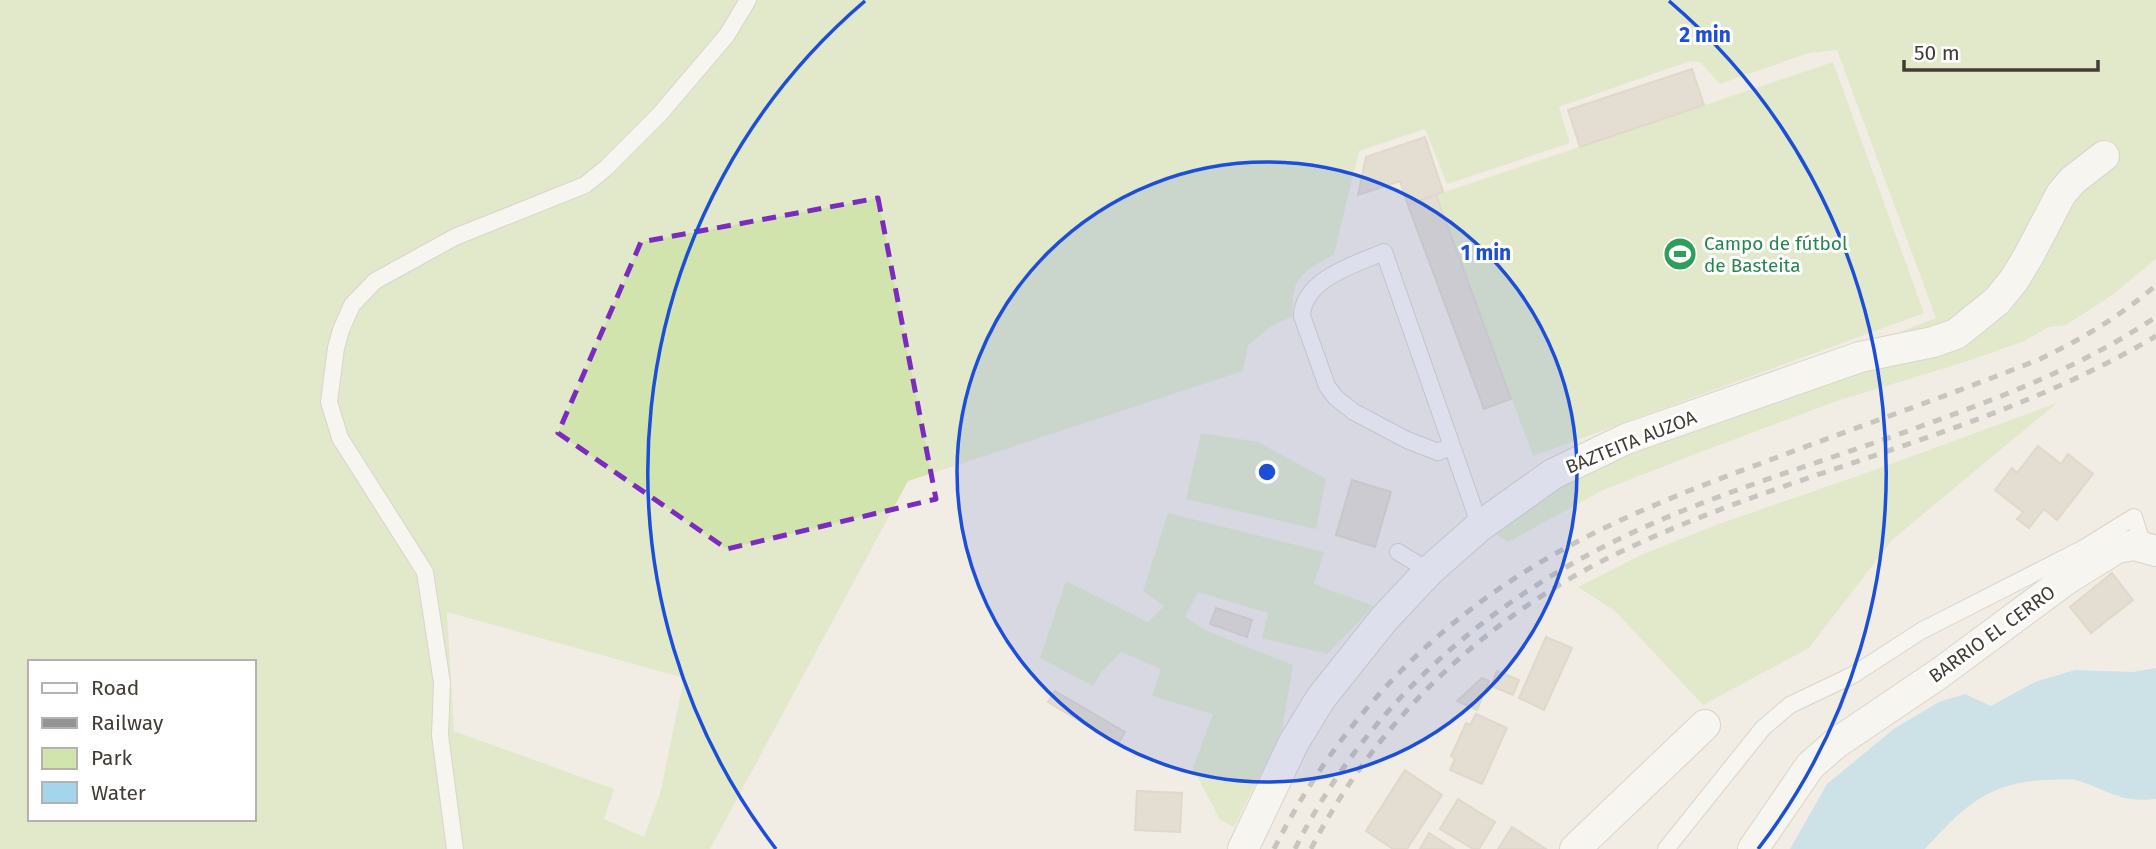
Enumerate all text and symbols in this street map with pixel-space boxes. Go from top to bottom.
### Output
text: 2 min [1679,22,1731,48]
scale bar [1904,28,2098,72]
text: 50 m [1914,40,1960,66]
place label: Campo de fútbol de Basteita [1704,232,1848,277]
sports icon: Campo de fútbol de Basteita [1661,235,1699,273]
text: 1 min [1461,240,1511,266]
street label: BAZTEITA AUZOA [1562,405,1700,479]
centre of rings [1255,460,1279,484]
street label: BARRIO EL CERRO [1924,580,2060,688]
legend [28,660,256,821]
text: Road [91,675,139,701]
text: Railway [91,710,164,736]
text: Park [91,745,133,771]
text: Water [91,780,146,806]

